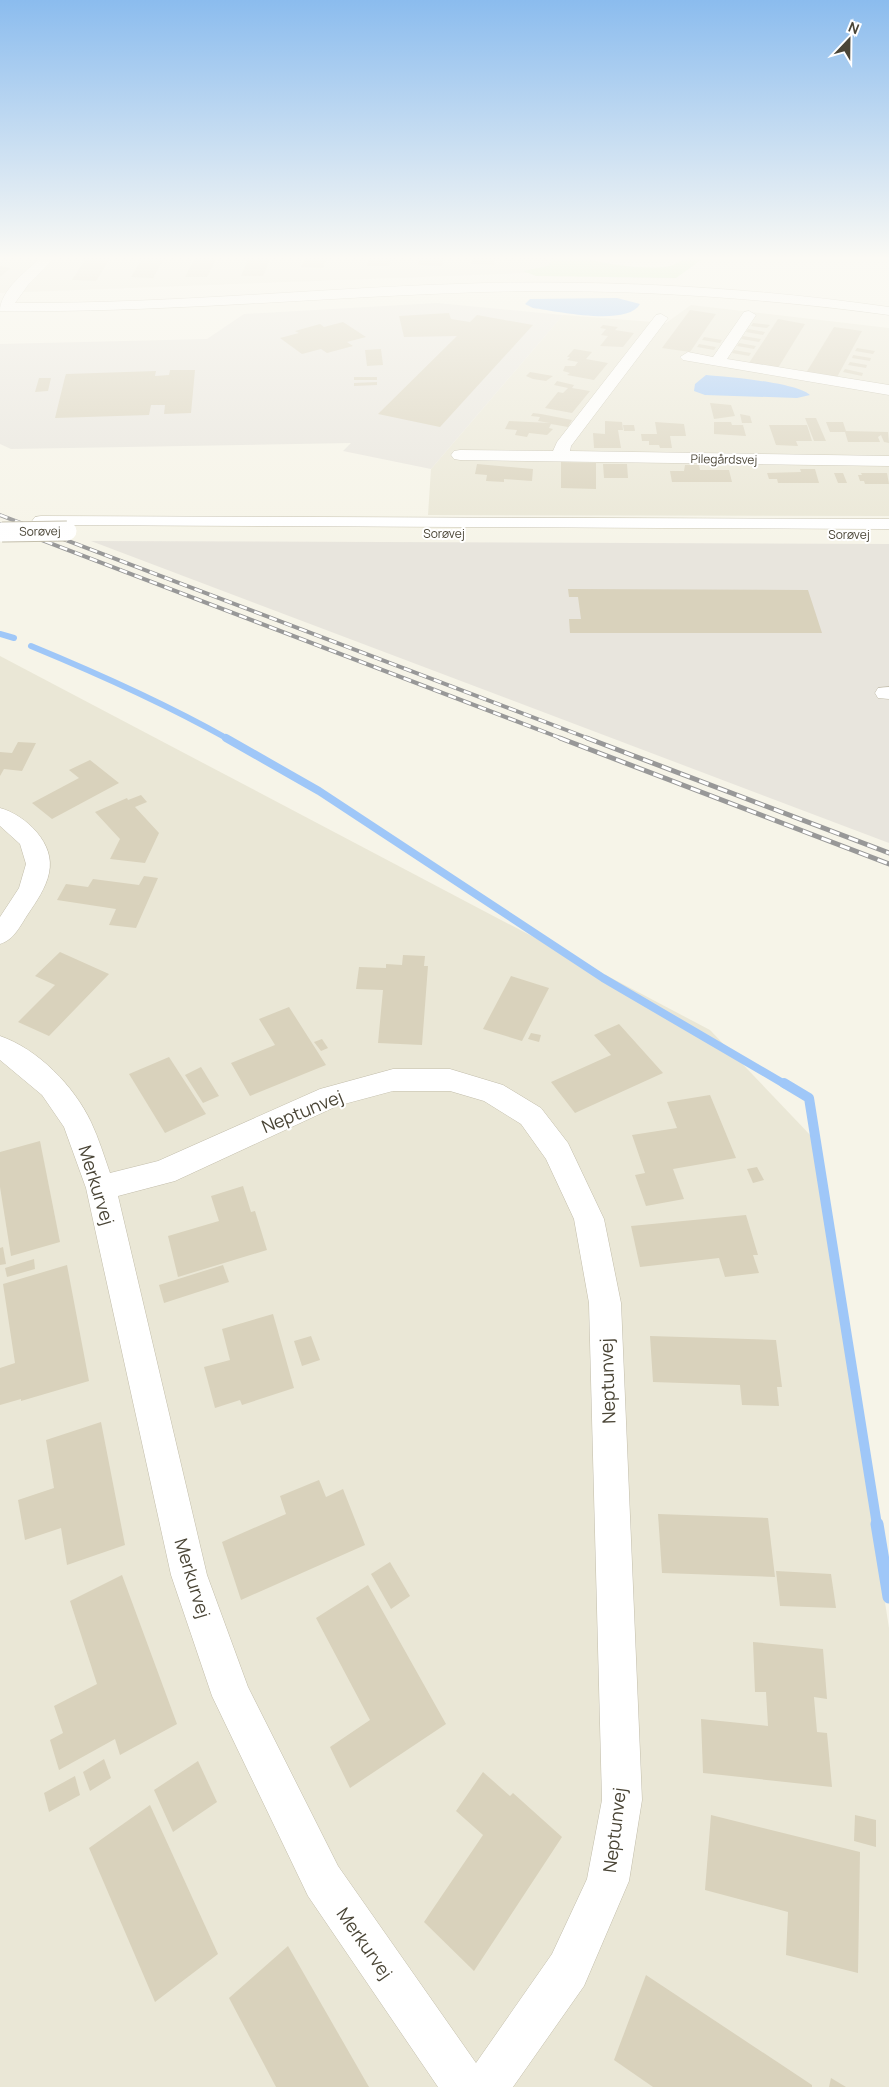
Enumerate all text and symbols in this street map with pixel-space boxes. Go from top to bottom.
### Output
north arrow [824,15,874,65]
text: N [846,17,862,38]
street label: Pilegårdsvej [690,450,758,468]
street label: Sorøvej [19,522,61,540]
street label: Sorøvej [423,525,465,542]
street label: Sorøvej [828,526,870,543]
street label: Neptunvej [258,1084,346,1138]
street label: Merkurvej [74,1142,120,1228]
street label: Neptunvej [594,1338,620,1424]
street label: Merkurvej [170,1535,216,1621]
street label: Neptunvej [597,1786,631,1874]
street label: Merkurvej [332,1902,398,1984]

